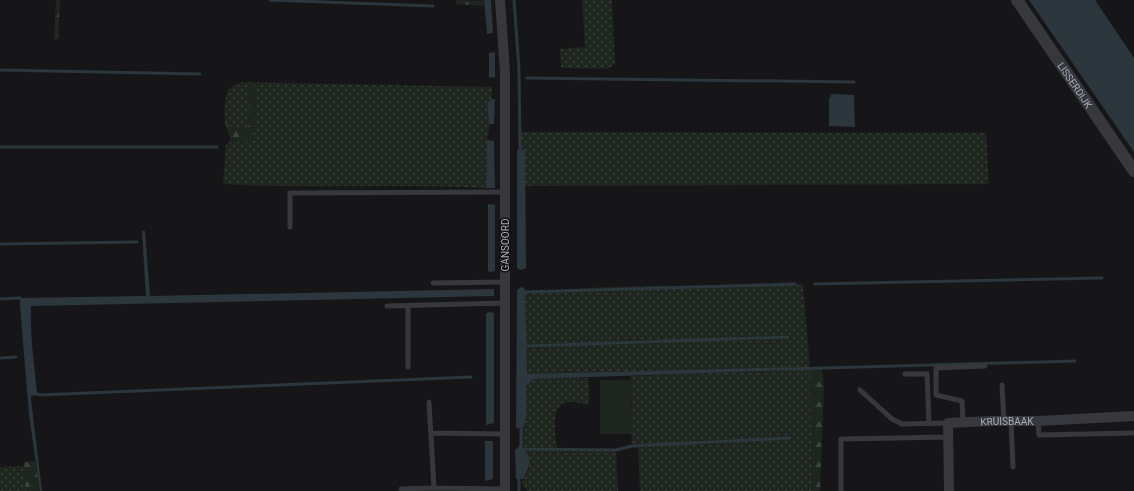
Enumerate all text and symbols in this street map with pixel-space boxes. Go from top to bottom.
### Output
street label: LISSERDIJK [1056,60,1095,111]
street label: GANSOORD [500,219,511,271]
street label: KRUISBAAK [980,415,1034,427]

